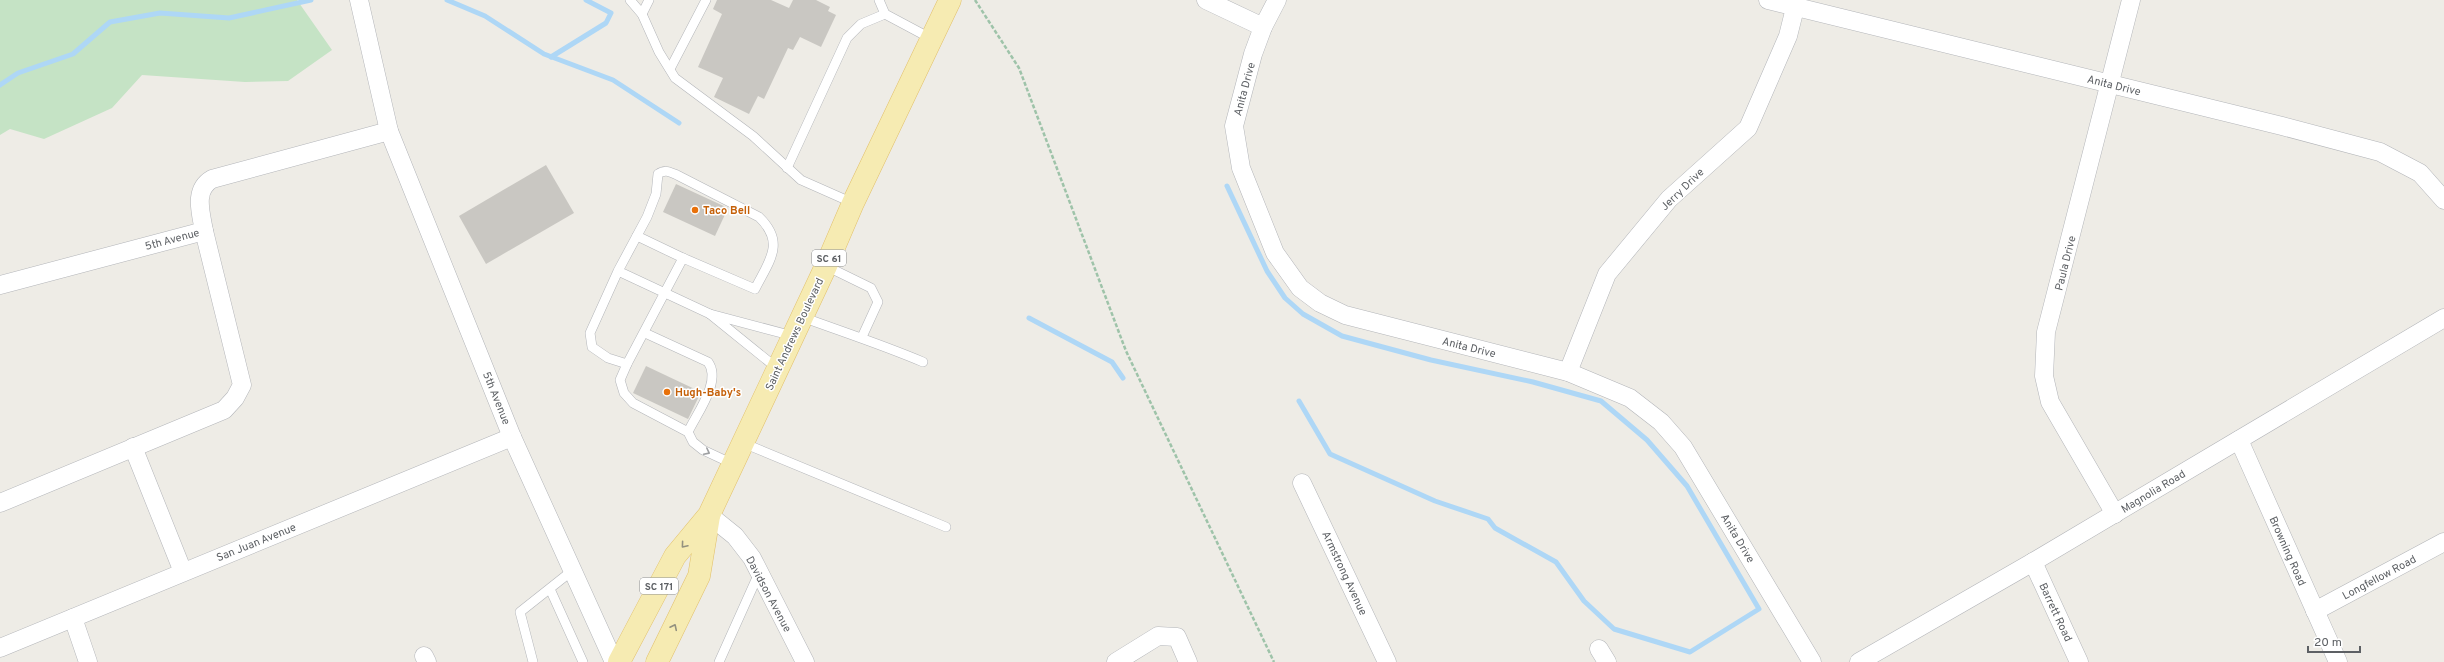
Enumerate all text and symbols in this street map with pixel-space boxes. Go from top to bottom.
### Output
street label: Anita Drive [1231,61,1259,118]
street label: Anita Drive [2085,73,2142,99]
street label: Jerry Drive [1658,165,1707,214]
place label: Taco Bell [703,204,750,218]
marker: Taco Bell [690,205,700,215]
street label: 5th Avenue [143,226,201,254]
street label: Paula Drive [2052,234,2080,292]
road number: SC 61 [812,250,846,266]
street label: Saint Andrews Boulevard [763,276,827,393]
street label: Anita Drive [1440,335,1497,361]
street label: 5th Avenue [479,370,513,427]
place label: Hugh-Baby's [675,386,741,400]
marker: Hugh-Baby's [662,387,672,397]
one-way arrow [703,447,710,455]
street label: Magnolia Road [2119,467,2188,517]
street label: Anita Drive [1717,511,1757,566]
street label: Browning Road [2265,514,2309,588]
street label: San Juan Avenue [215,521,298,565]
street label: Armstrong Avenue [1318,529,1370,618]
one-way arrow [682,541,689,548]
street label: Longfellow Road [2340,552,2419,603]
street label: Davidson Avenue [742,554,794,635]
road number: SC 171 [640,578,678,594]
street label: Barrett Road [2035,581,2075,644]
one-way arrow [669,624,677,631]
scale bar [2308,628,2360,654]
text: 20 m [2314,635,2342,651]

